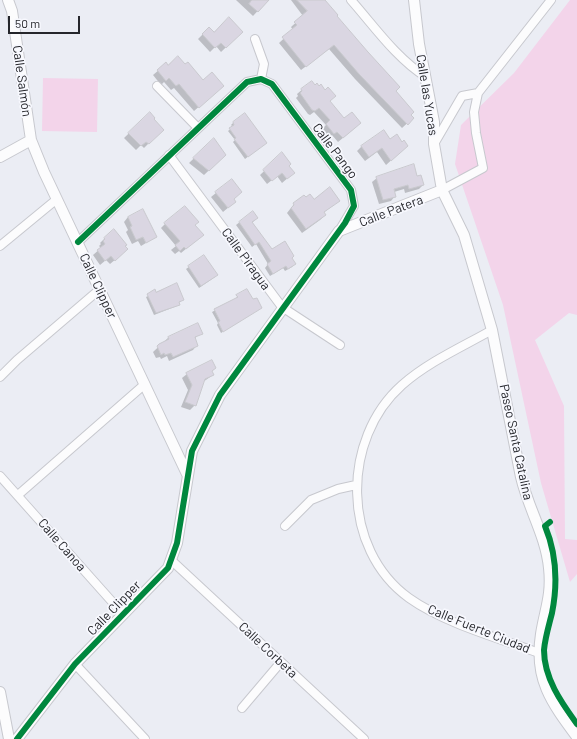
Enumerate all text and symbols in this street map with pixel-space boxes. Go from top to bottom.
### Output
scale bar [10,8,82,34]
text: 50 m [15,16,40,30]
street label: Calle Salmón [9,44,35,118]
street label: Calle las Yucas [413,53,441,137]
street label: Calle Pango [309,120,361,182]
street label: Calle Patera [357,192,425,230]
street label: Calle Piragua [218,225,274,293]
street label: Calle Clipper [76,251,120,321]
street label: Paseo Santa Catalina [496,383,536,501]
street label: Calle Canoa [35,515,89,575]
street label: Calle Clipper [84,577,144,639]
street label: Calle Fuerte Ciudad [426,601,532,657]
street label: Calle Corbeta [235,619,301,681]

